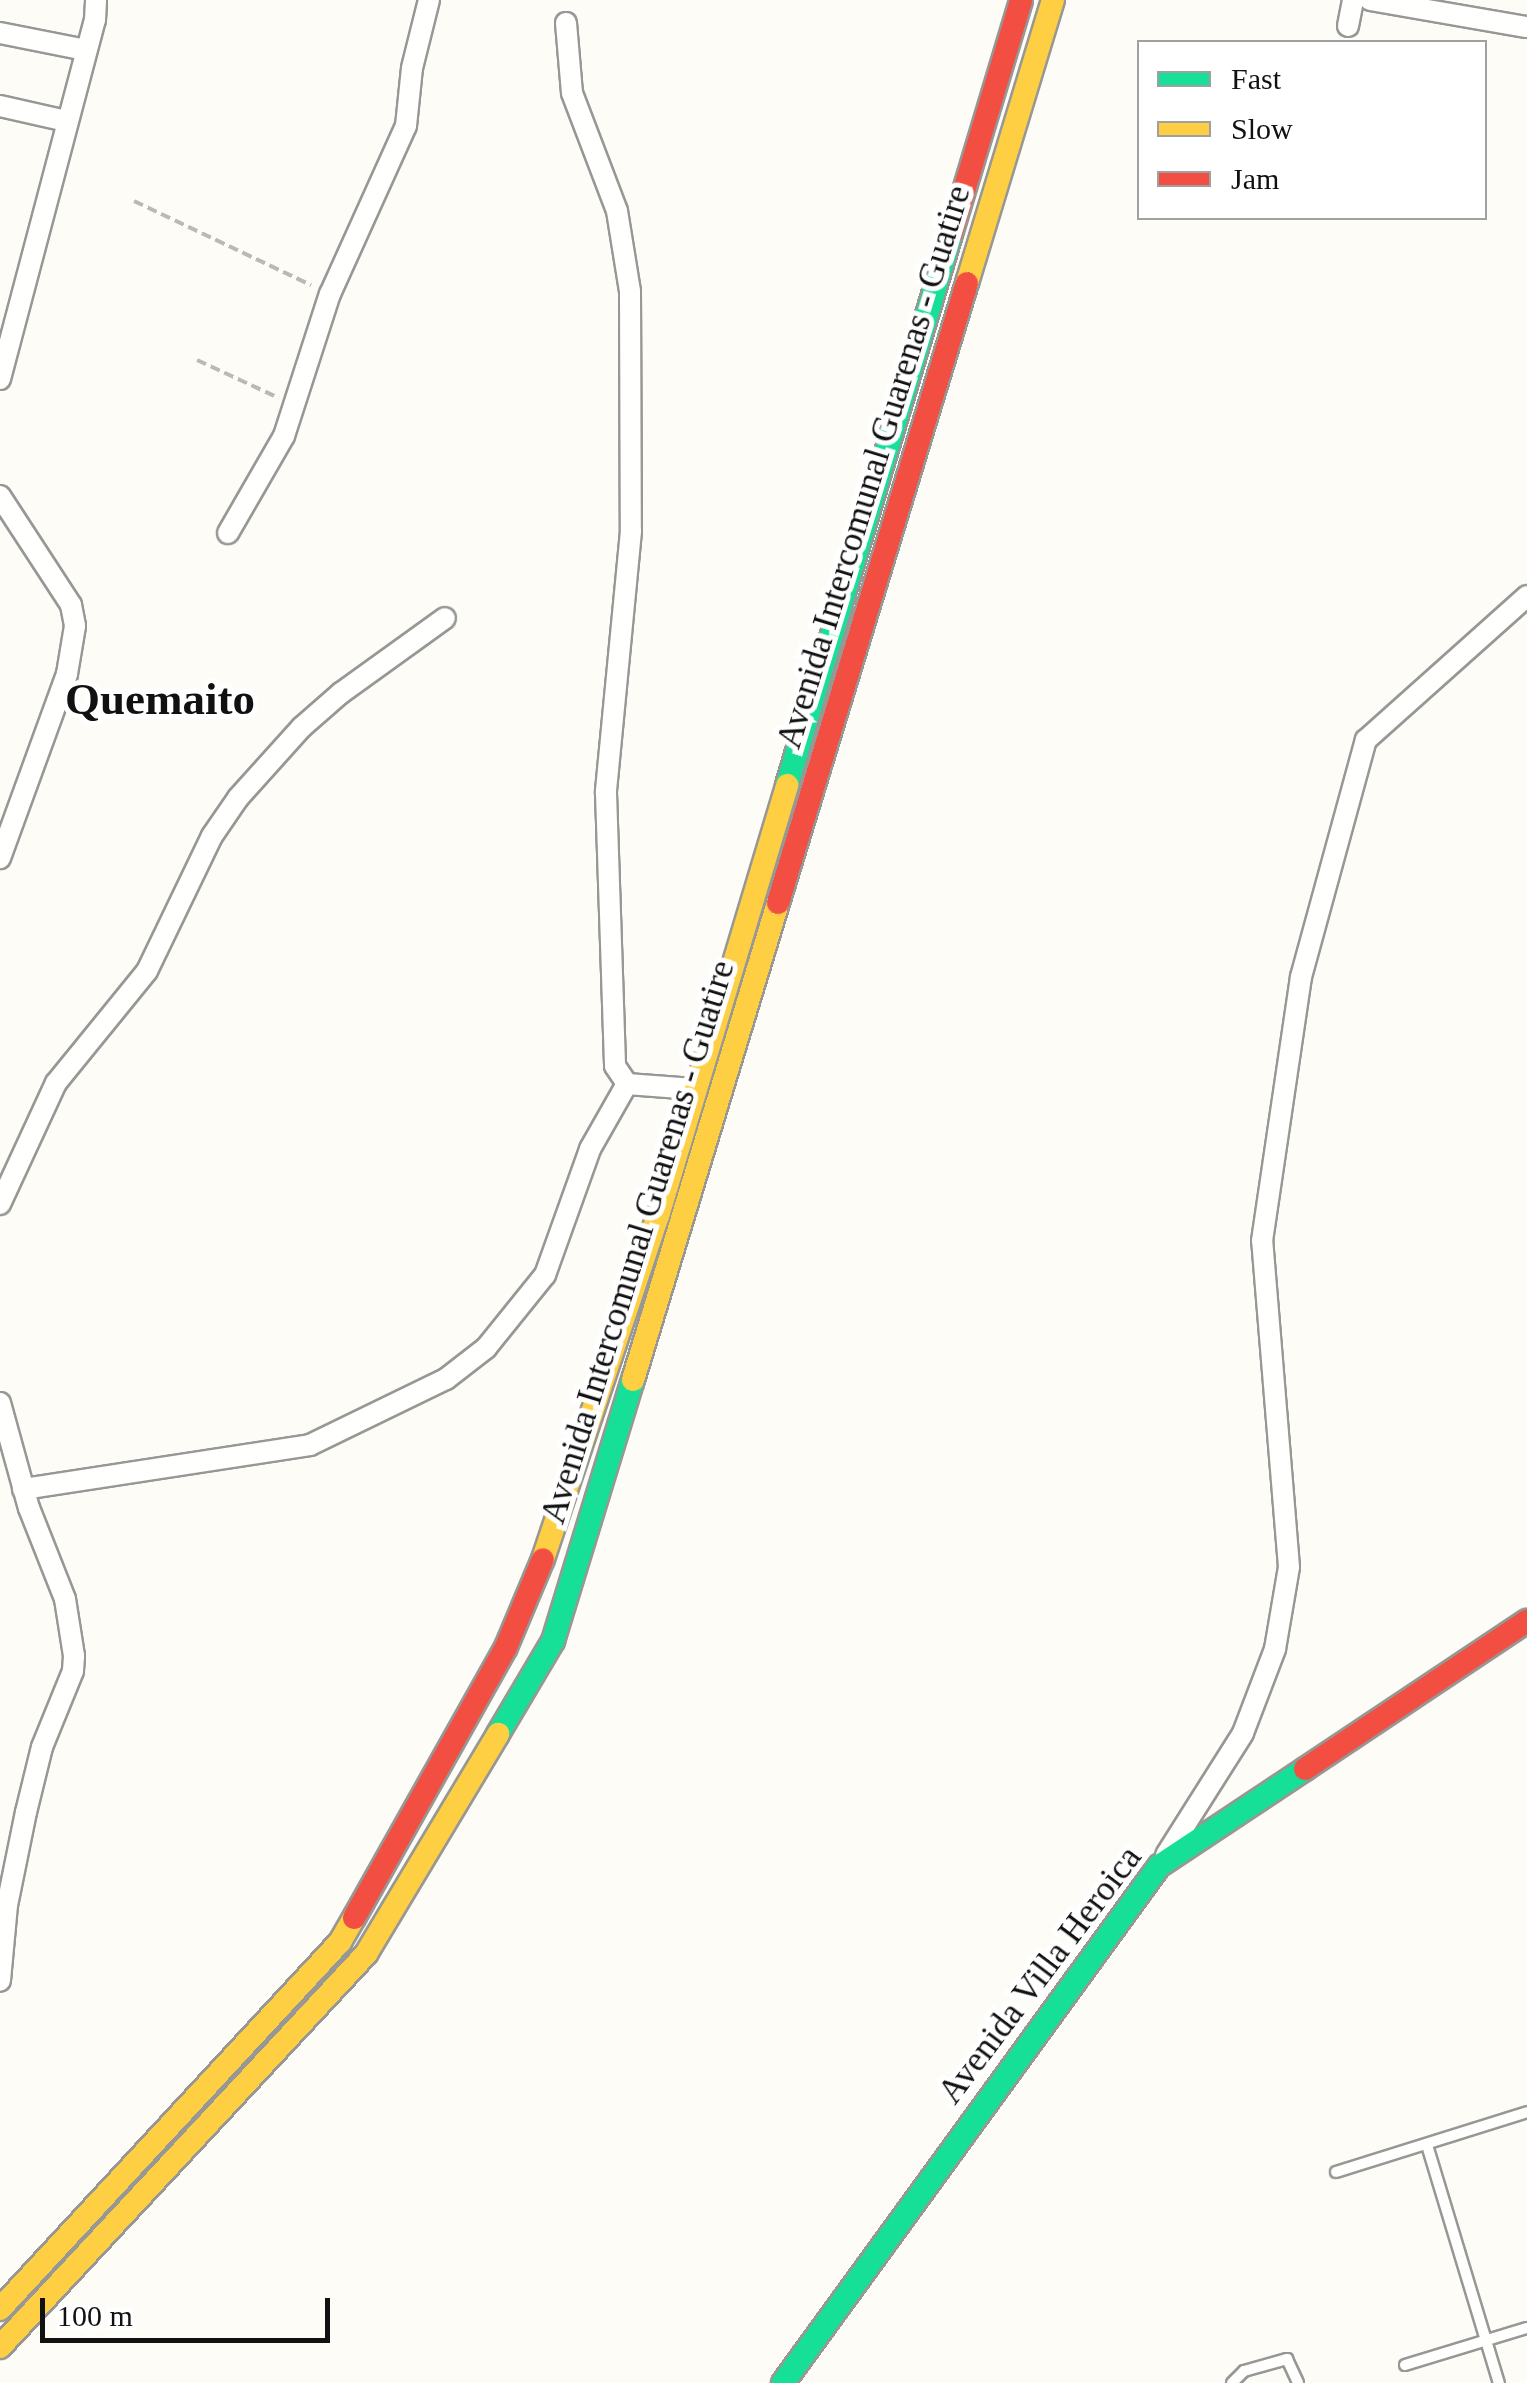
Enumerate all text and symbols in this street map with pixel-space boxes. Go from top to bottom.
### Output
legend [1137,40,1487,220]
text: Fast [1231,62,1281,95]
text: Slow [1231,112,1293,145]
text: Jam [1231,162,1279,195]
street label: Avenida Intercomunal Guarenas - Guatire [768,181,980,753]
district label: Quemaito [65,673,255,727]
street label: Avenida Intercomunal Guarenas - Guatire [532,956,744,1528]
street label: Avenida Villa Heroica [929,1838,1151,2112]
scale bar [45,2278,335,2340]
text: 100 m [57,2299,133,2332]

